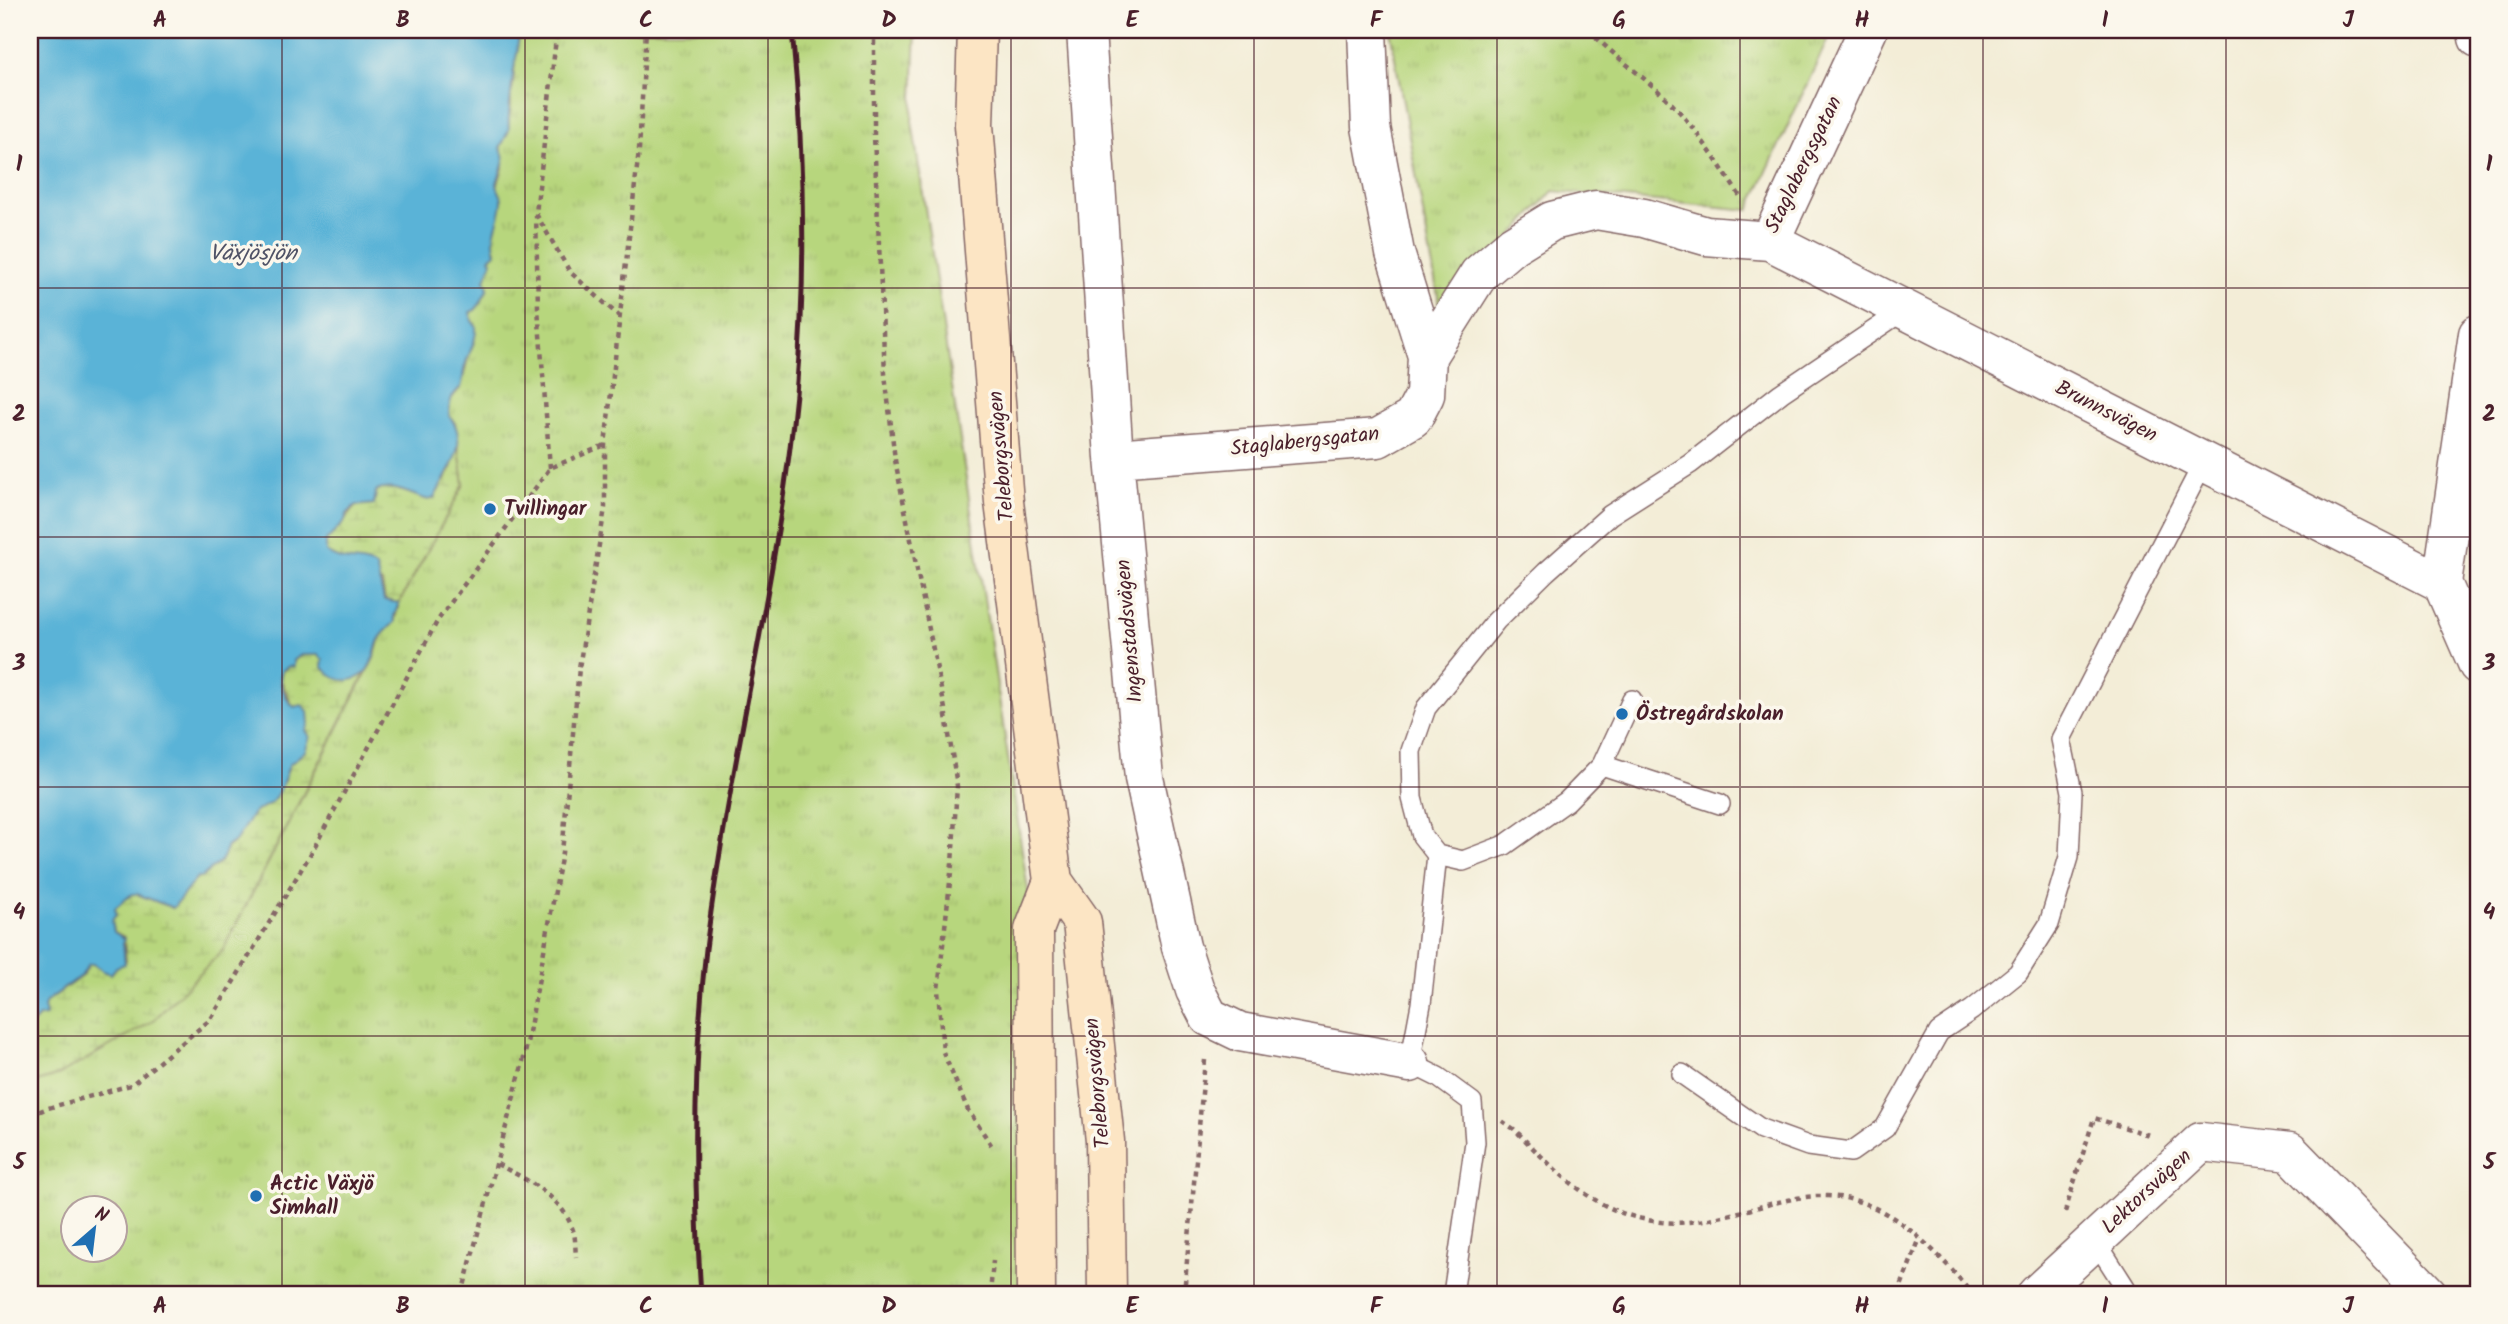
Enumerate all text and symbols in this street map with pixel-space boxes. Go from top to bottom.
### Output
text: A [153,3,167,39]
text: B [396,3,410,39]
text: C [639,3,653,39]
text: D [881,3,897,39]
text: E [1126,3,1140,39]
text: F [1370,3,1384,39]
text: G [1612,3,1626,39]
text: H [1855,3,1870,39]
text: I [2101,3,2109,39]
text: J [2342,3,2354,39]
street label: Staglabergsgatan [1756,91,1852,239]
text: 1 [16,147,23,183]
text: 1 [2486,147,2493,183]
water label: Växjösjön [209,236,298,272]
street label: Brunnsvägen [2049,372,2163,452]
street label: Teleborgsvägen [980,389,1024,523]
text: 2 [12,397,26,433]
text: 2 [2482,397,2496,433]
street label: Staglabergsgatan [1229,418,1381,466]
place label: Tvillingar [504,493,588,526]
marker: Tvillingar [482,501,498,517]
street label: Ingenstadsvägen [1107,558,1153,704]
text: 3 [12,646,26,682]
text: 3 [2482,646,2496,682]
place label: Östregårdskolan [1636,698,1784,731]
marker: Östregårdskolan [1614,706,1630,722]
text: 4 [13,895,26,931]
text: 4 [2483,895,2496,931]
street label: Teleborgsvägen [1076,1016,1120,1150]
street label: Lektorsvägen [2094,1141,2200,1243]
text: 5 [12,1145,27,1181]
text: 5 [2482,1145,2497,1181]
place label: Actic Växjö Simhall [270,1168,375,1225]
marker: Actic Växjö Simhall [248,1188,264,1204]
north arrow [60,1194,130,1264]
text: N [89,1200,113,1232]
text: A [153,1289,167,1324]
text: B [396,1289,410,1324]
text: C [639,1289,653,1324]
text: D [881,1289,897,1324]
text: E [1126,1289,1140,1324]
text: F [1370,1289,1384,1324]
text: G [1612,1289,1626,1324]
text: H [1855,1289,1870,1324]
text: I [2101,1289,2109,1324]
text: J [2342,1289,2354,1324]

